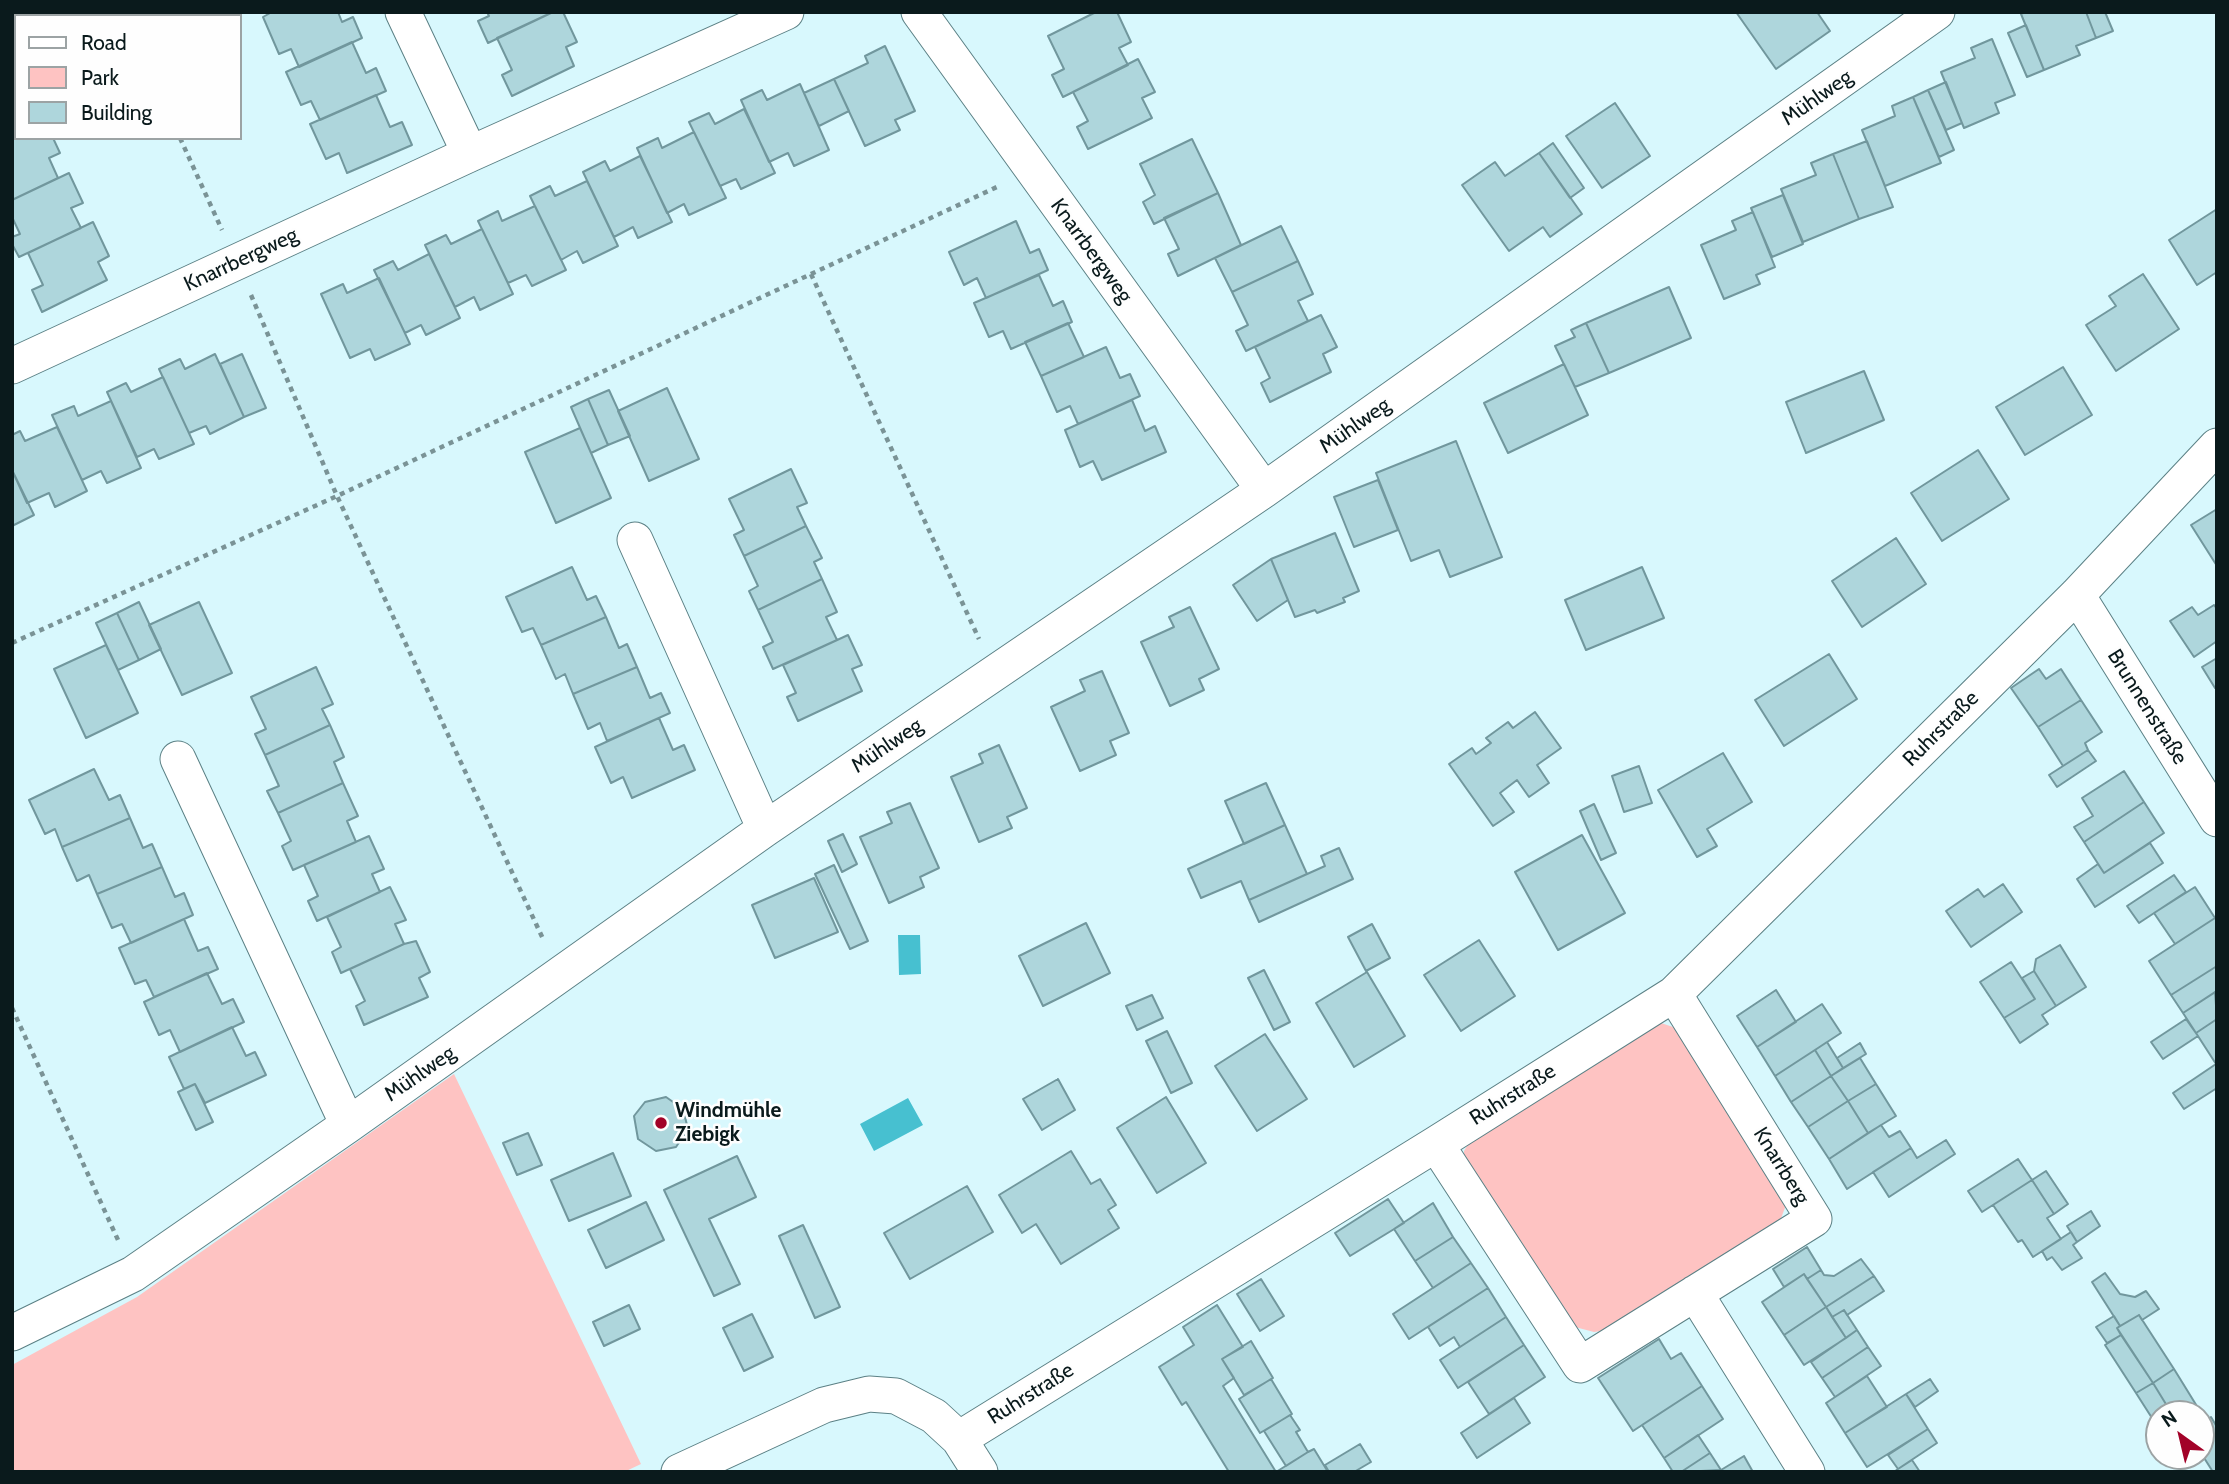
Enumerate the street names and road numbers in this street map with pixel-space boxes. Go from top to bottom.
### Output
street label: Mühlweg [1777,65,1857,131]
street label: Knarrbergweg [1045,194,1137,308]
street label: Knarrbergweg [180,223,302,297]
street label: Mühlweg [1315,393,1395,459]
street label: Brunnenstraße [2102,645,2192,769]
street label: Ruhrstraße [1898,686,1984,772]
street label: Mühlweg [847,713,927,779]
street label: Mühlweg [380,1041,460,1107]
street label: Ruhrstraße [1465,1059,1561,1131]
street label: Knarrberg [1747,1123,1815,1209]
street label: Ruhrstraße [983,1358,1079,1430]

